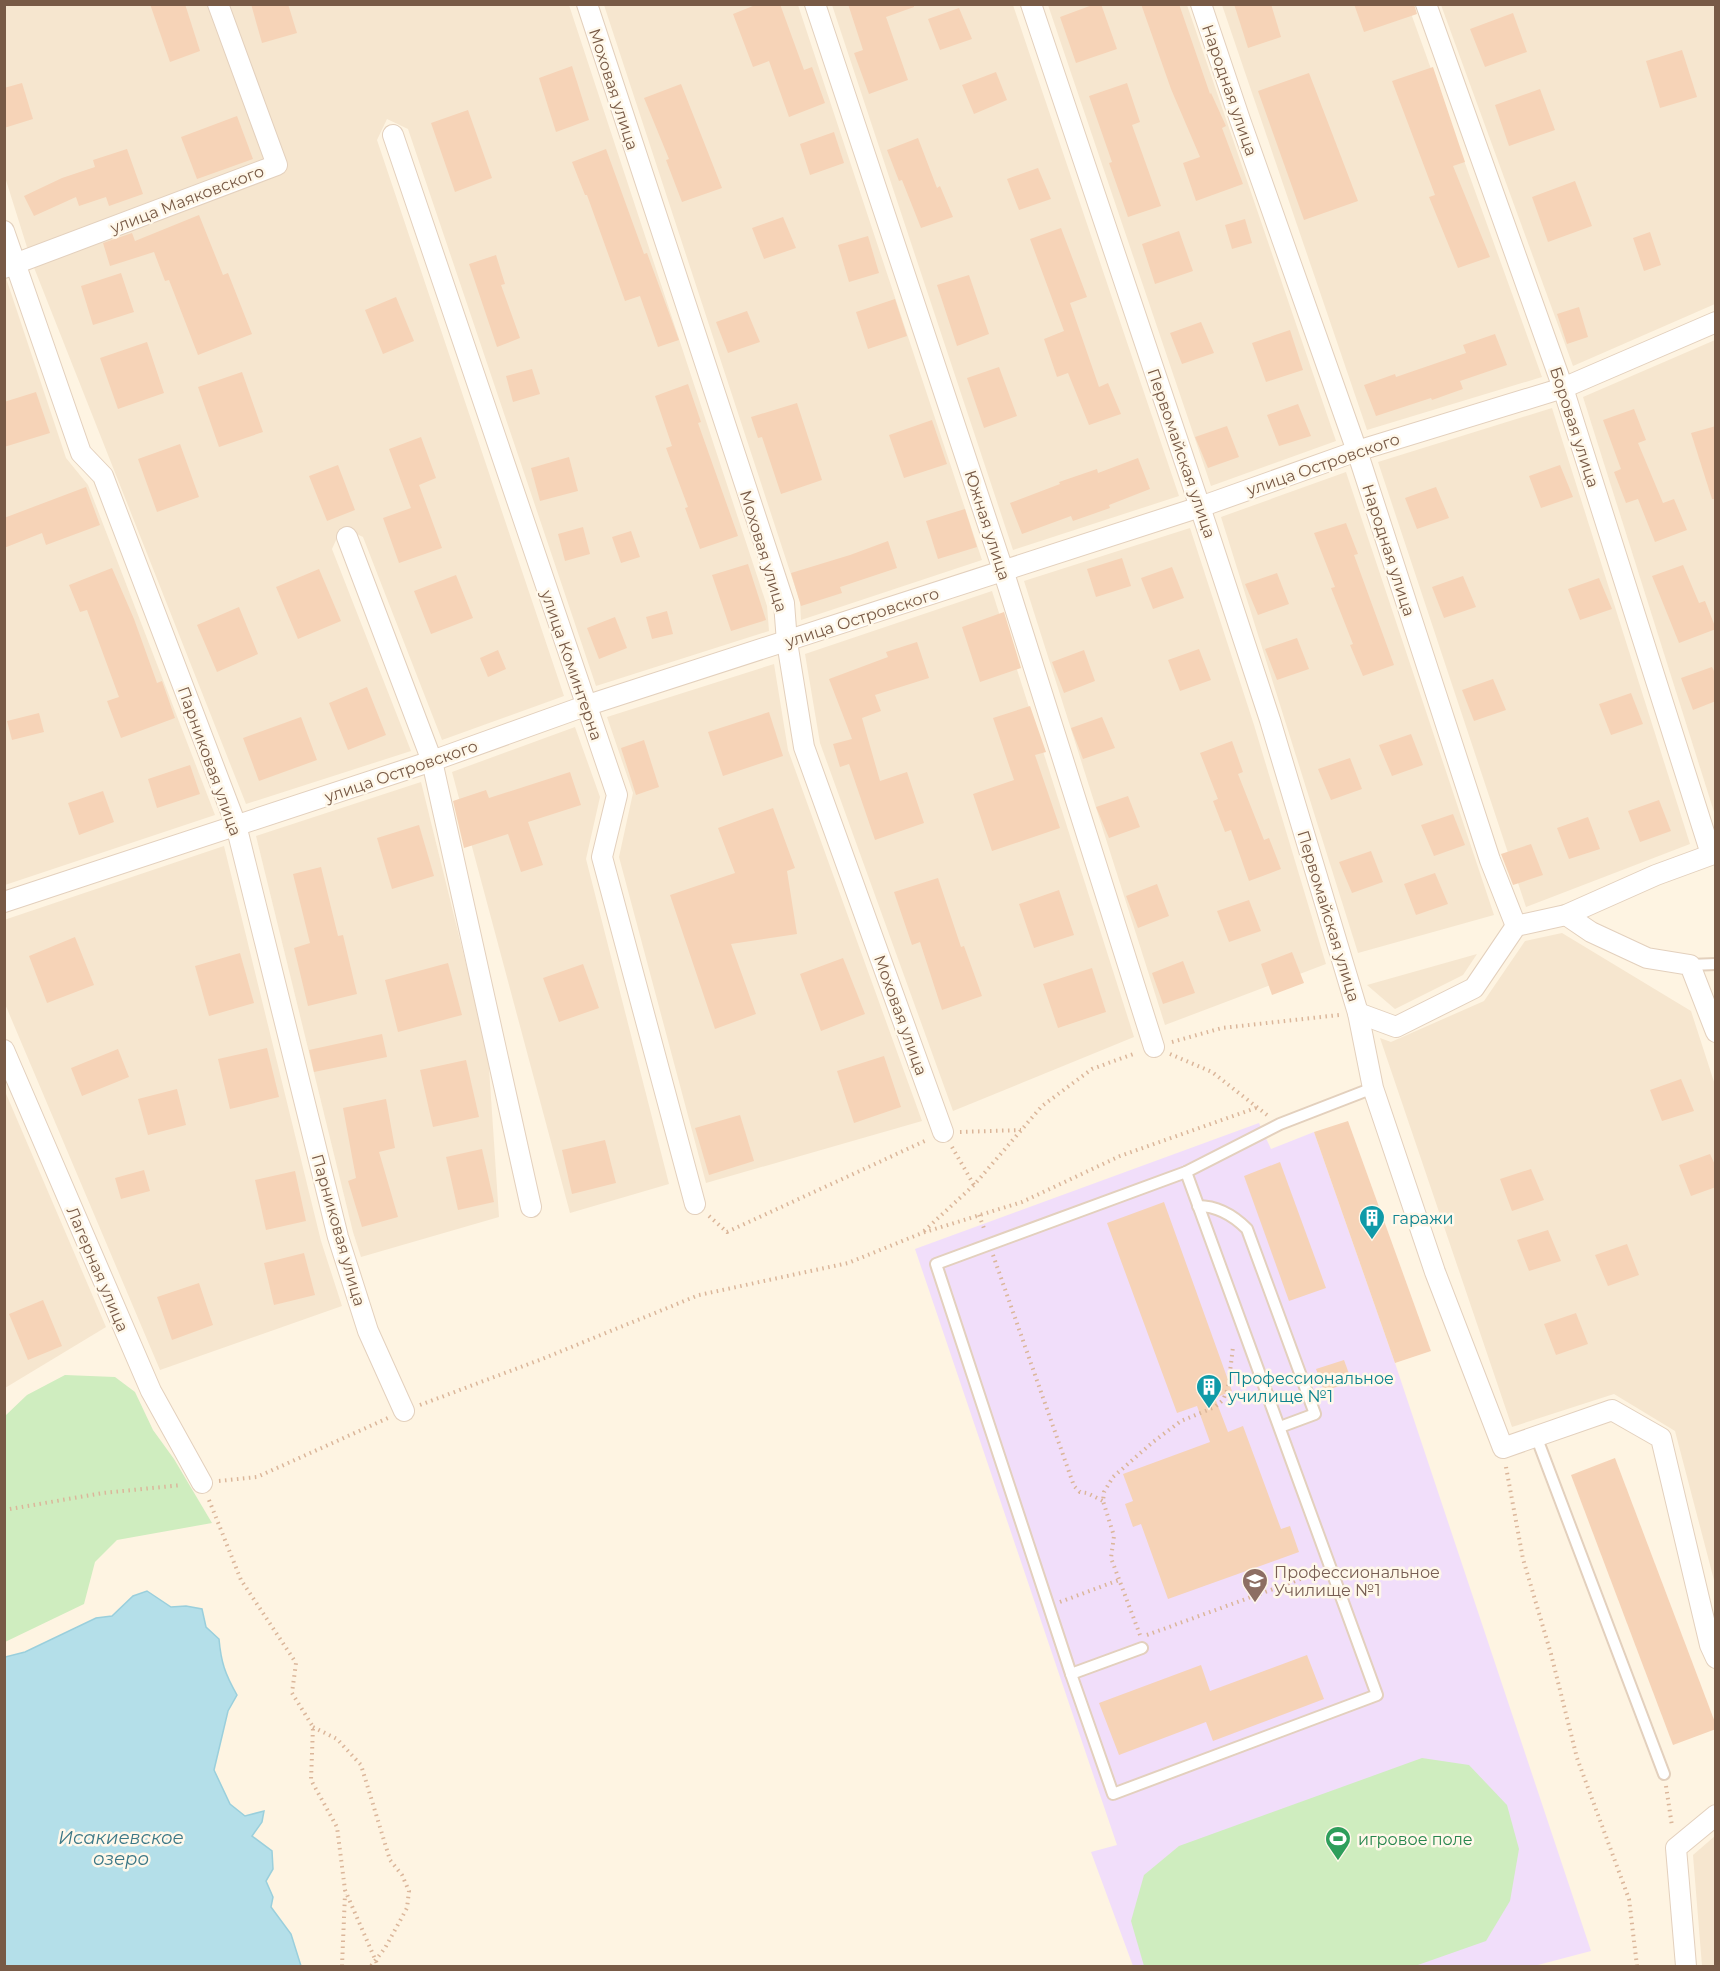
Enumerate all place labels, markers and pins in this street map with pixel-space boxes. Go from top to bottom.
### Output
building icon: гаражи [1357,1203,1387,1241]
place label: гаражи [1392,1209,1453,1228]
place label: Профессиональное училище №1 [1227,1369,1394,1406]
building icon: Профессиональное училище №1 [1194,1372,1224,1410]
place label: Профессиональное Училище №1 [1274,1563,1440,1600]
school or university icon: Профессиональное Училище №1 [1240,1566,1270,1604]
sports icon: игровое поле [1323,1824,1353,1862]
place label: игровое поле [1358,1830,1473,1849]

